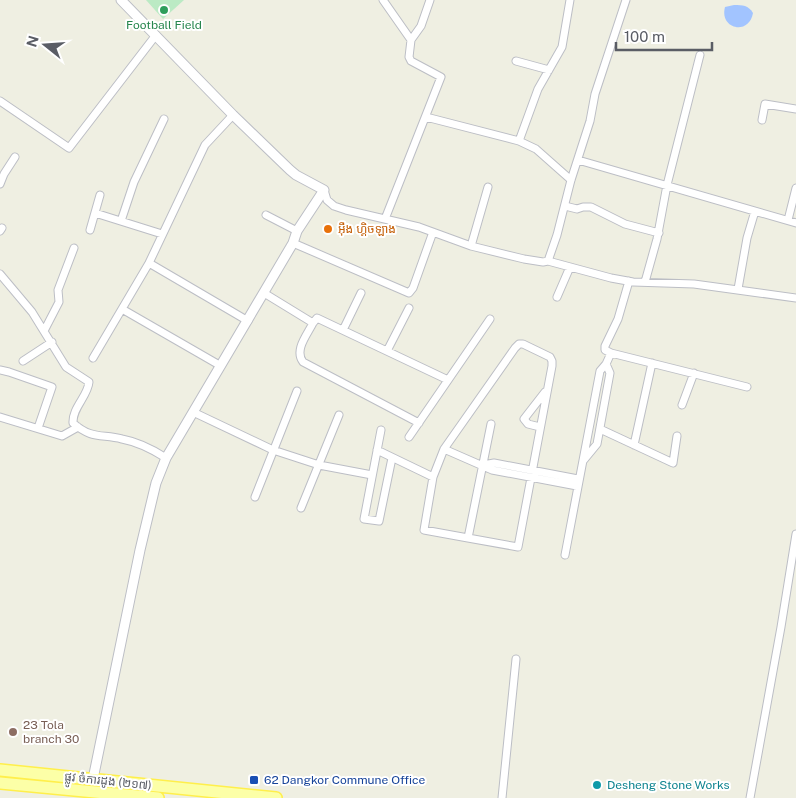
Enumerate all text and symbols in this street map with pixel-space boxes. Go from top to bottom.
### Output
marker: Football Field [158,4,170,16]
place label: Football Field [126,18,202,32]
north arrow [20,20,70,70]
scale bar [616,20,712,52]
text: 100 m [624,28,665,45]
text: N [23,34,42,49]
place label: អ៊ឹង ហ្គិចឡាង [338,222,396,236]
marker: អ៊ឹង ហ្គិចឡាង [322,223,334,235]
place label: 23 Tola branch 30 [23,718,79,746]
marker: 23 Tola branch 30 [7,726,19,738]
street label: ផ្លូវ ចំការដូង (២១៧) [63,769,152,796]
place label: 62 Dangkor Commune Office [264,773,426,787]
marker: 62 Dangkor Commune Office [248,774,260,786]
place label: Desheng Stone Works [607,778,730,792]
marker: Desheng Stone Works [591,779,603,791]

